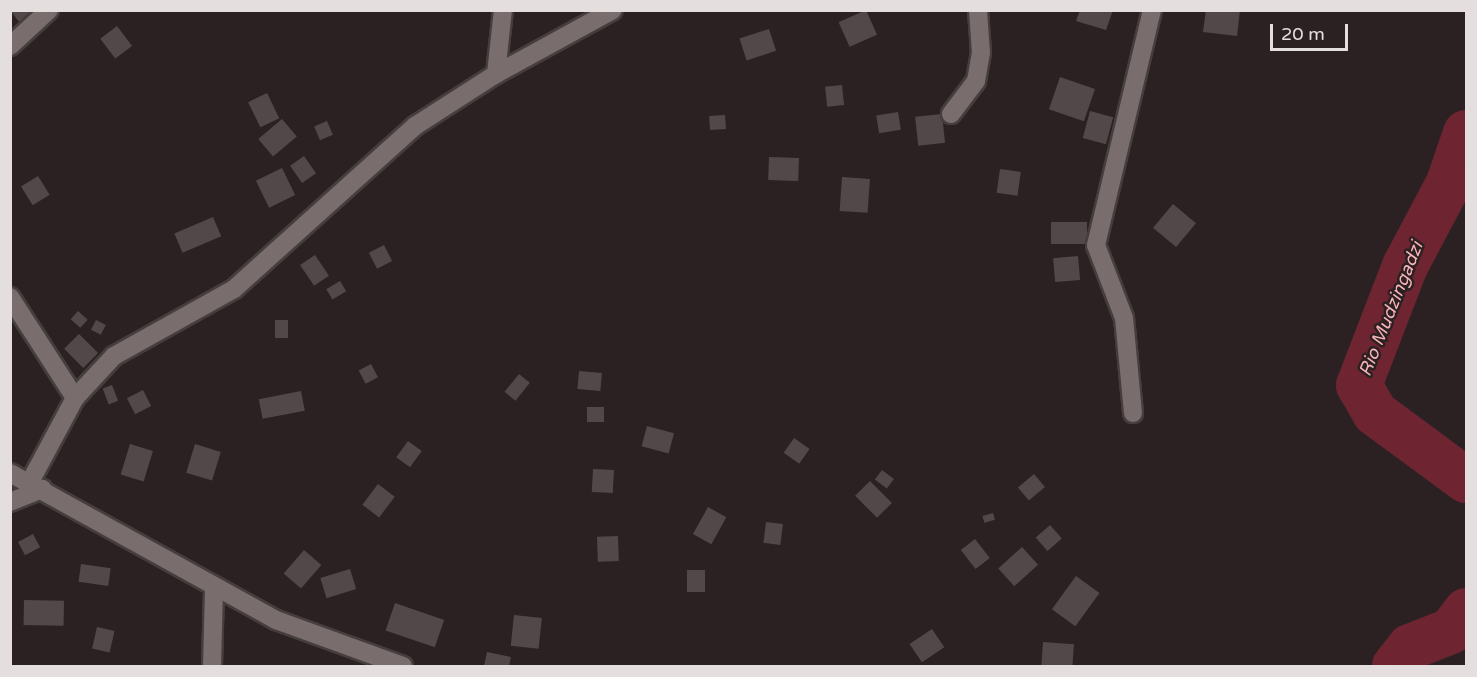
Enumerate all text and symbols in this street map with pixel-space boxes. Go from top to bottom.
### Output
scale bar [1273,12,1351,50]
text: 20 m [1281,23,1325,45]
water label: Rio Mudzingadzi [1354,239,1428,379]

